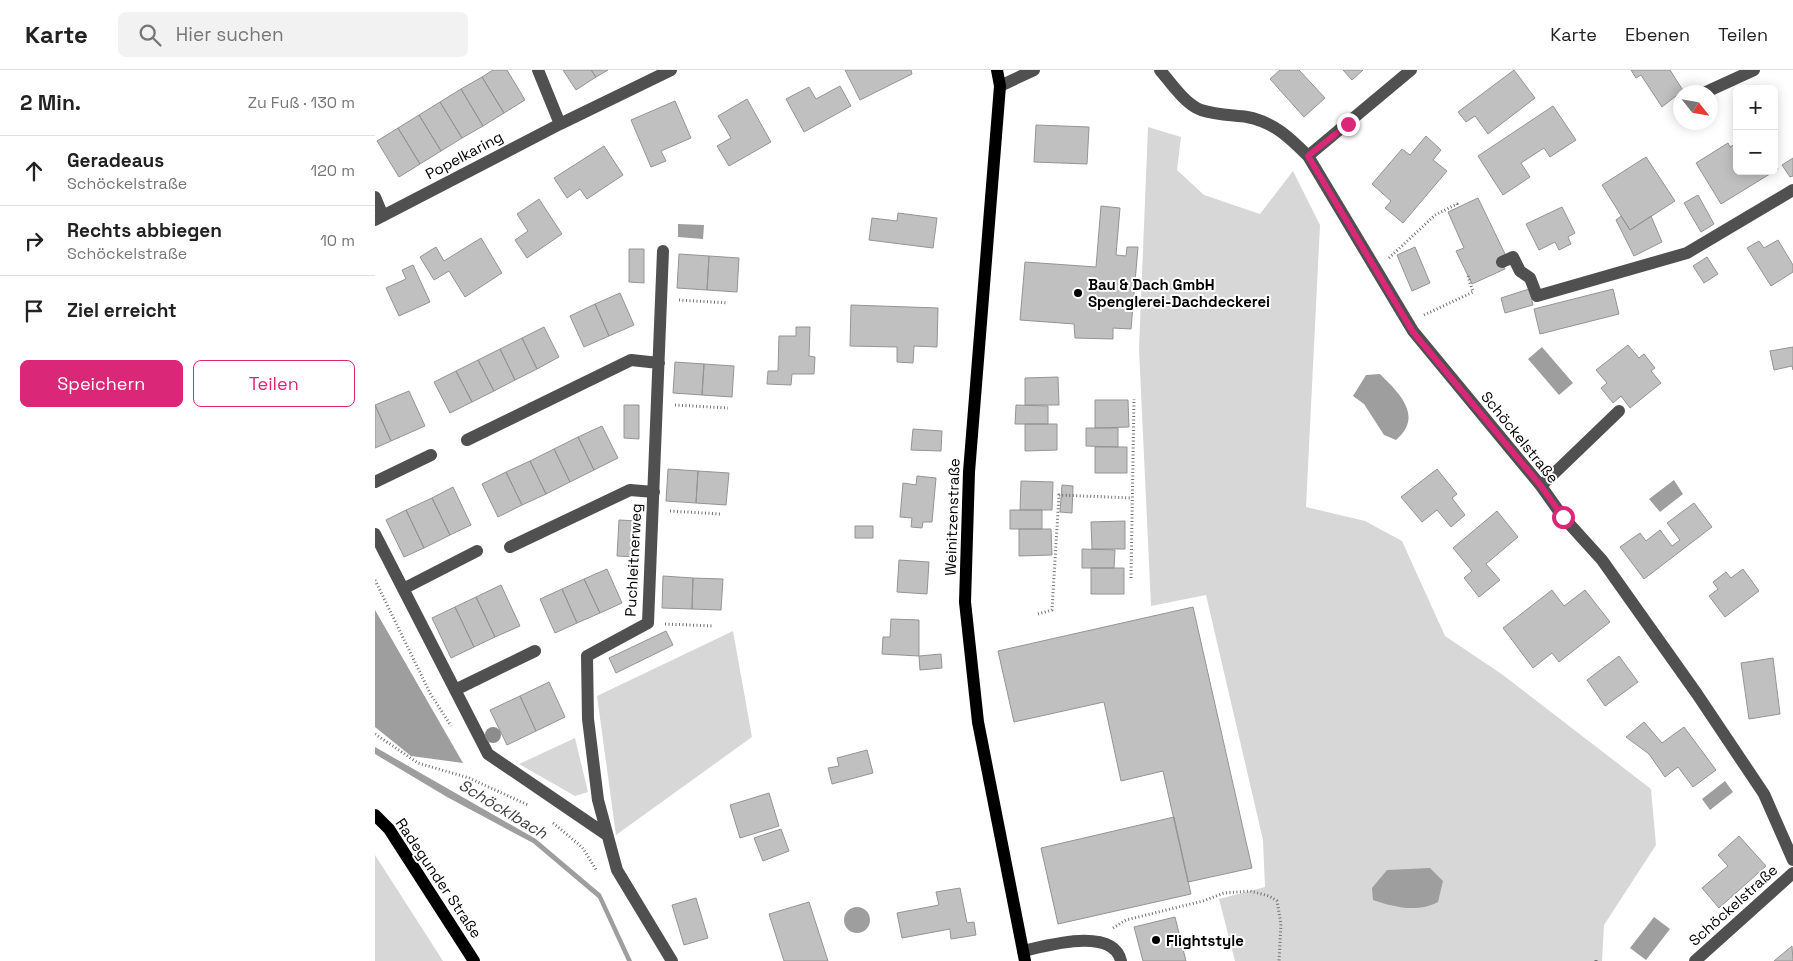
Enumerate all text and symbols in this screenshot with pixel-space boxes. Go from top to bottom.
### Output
search box [118,12,468,57]
text: Karte [25,19,88,50]
icon: search [136,21,164,49]
text: Hier suchen [176,22,284,47]
text: Karte [1550,23,1597,46]
text: Ebenen [1625,23,1690,46]
text: Teilen [1718,23,1768,46]
north arrow [1673,85,1718,130]
map controls [1733,85,1778,175]
button: + [1733,85,1778,130]
text: 2 Min. [20,89,81,116]
text: Zu Fuß · 130 m [248,92,355,113]
route end [1337,113,1360,136]
street label: Popelkaring [422,127,506,183]
button: − [1733,130,1778,175]
text: Geradeaus [67,148,164,173]
icon: ahead [20,157,48,185]
text: 120 m [311,160,355,181]
text: Schöckelstraße [67,173,187,194]
text: Rechts abbiegen [67,218,222,243]
icon: right [20,227,48,255]
text: 10 m [320,230,355,251]
text: Schöckelstraße [67,243,187,264]
place label: Bau & Dach GmbH Spenglerei-Dachdeckerei [1088,275,1270,311]
marker: Bau & Dach GmbH Spenglerei-Dachdeckerei [1072,287,1084,299]
icon: arrive [20,297,48,325]
text: Ziel erreicht [67,298,177,323]
button: Speichern [20,360,183,407]
button: Teilen [193,360,355,407]
street label: Schöckelstraße [1477,387,1563,487]
street label: Weinitzenstraße [940,458,964,576]
street label: Puchleitnerweg [621,503,645,617]
route start [1552,506,1575,529]
water label: Schöcklbach [455,774,552,844]
street label: Radegunder Straße [392,814,486,942]
street label: Schöckelstraße [1685,860,1781,950]
place label: Flightstyle [1166,931,1244,950]
marker: Flightstyle [1150,934,1162,946]

